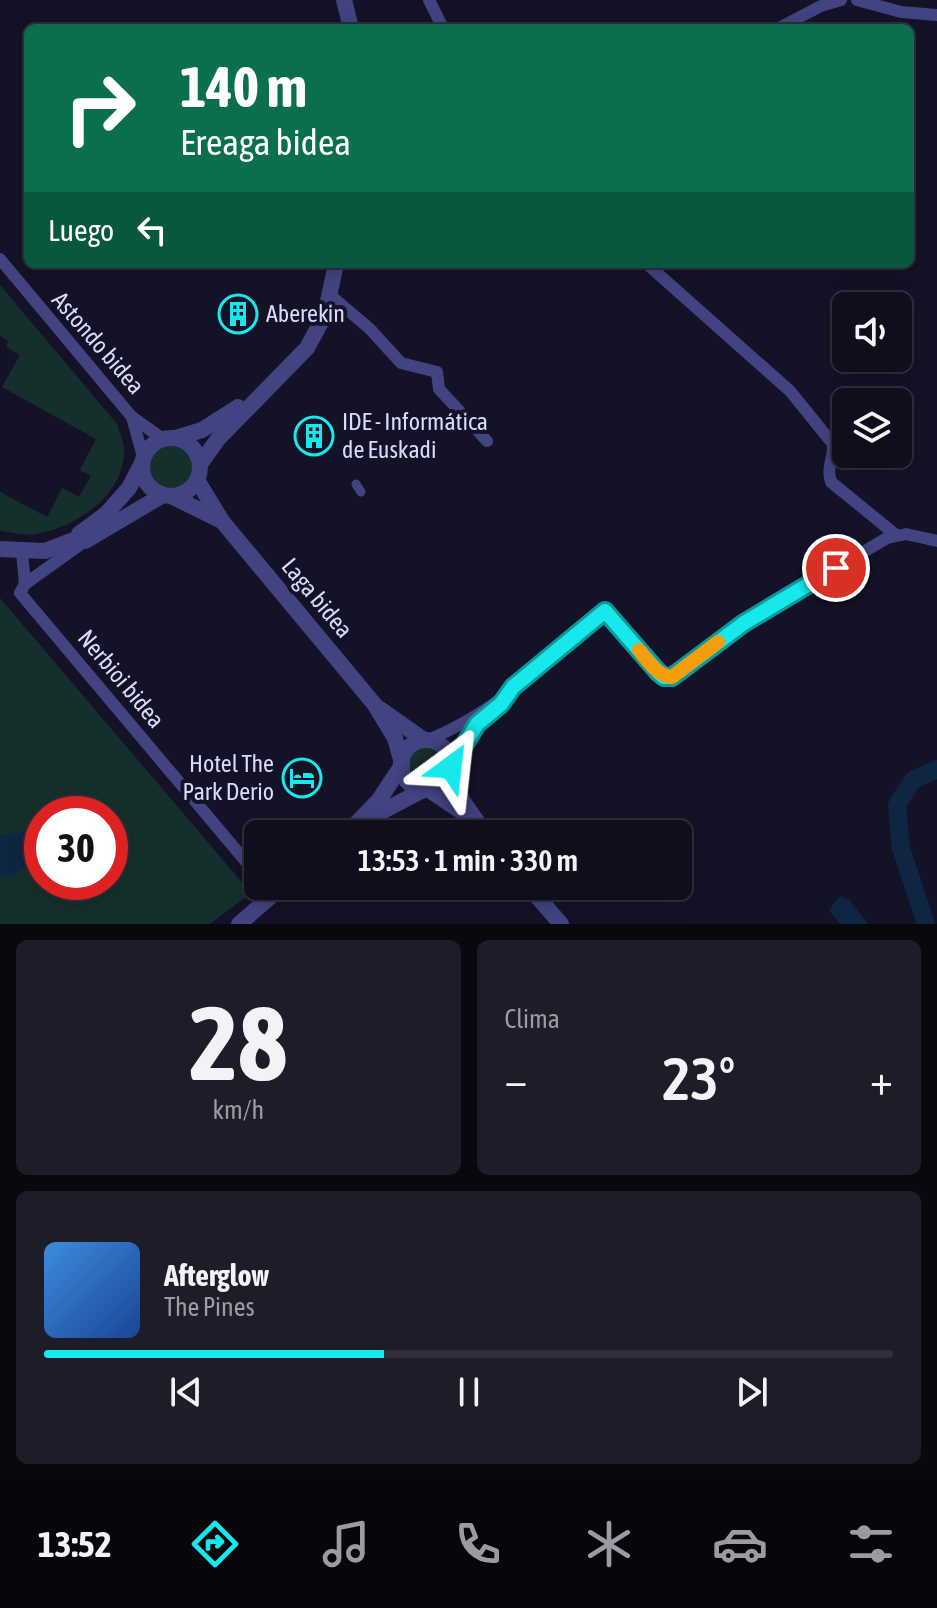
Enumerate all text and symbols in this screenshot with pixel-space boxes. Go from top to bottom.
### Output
text: 140 m [180,55,307,119]
icon: right [48,56,152,160]
text: Ereaga bidea [180,121,351,163]
icon: left [130,208,174,252]
text: Luego [48,213,114,247]
street label: Astondo bidea [47,286,150,399]
map controls [832,292,912,468]
button: sound [832,292,912,372]
building icon: Aberekin [217,293,259,335]
place label: Aberekin [266,300,345,327]
button: layers [832,388,912,468]
place label: IDE - Informática de Euskadi [342,408,488,463]
building icon: IDE - Informática de Euskadi [293,415,335,457]
pin [802,534,870,602]
icon: arrive [814,546,858,590]
street label: Laga bidea [276,553,358,643]
street label: Nerbioi bidea [73,624,170,733]
position arrow [409,725,493,809]
place label: Hotel The Park Derio [182,750,274,805]
hotel icon: Hotel The Park Derio [281,757,323,799]
speed limit sign: 30 [24,796,128,900]
text: 13:53 · 1 min · 330 m [358,843,578,877]
text: 28 [189,983,287,1102]
text: Clima [505,1004,560,1034]
text: 23° [662,1044,735,1113]
text: − [505,1054,527,1104]
text: + [870,1054,893,1104]
text: km/h [212,1095,264,1125]
text: Afterglow [164,1258,269,1292]
text: The Pines [164,1292,255,1322]
icon: previous [164,1370,208,1414]
icon: pause [447,1370,491,1414]
icon: next [730,1370,774,1414]
icon: directions [187,1516,243,1572]
icon: music [318,1516,374,1572]
icon: phone [450,1516,506,1572]
icon: climate [581,1516,637,1572]
icon: car [712,1516,768,1572]
icon: filters [843,1516,899,1572]
text: 13:52 [38,1523,112,1565]

